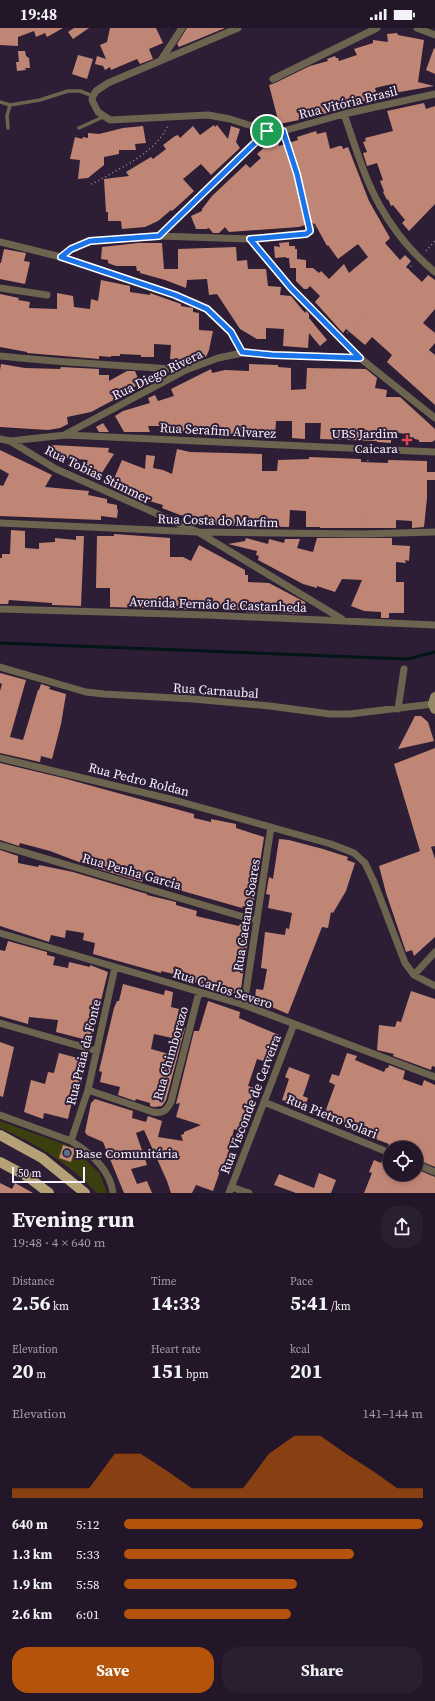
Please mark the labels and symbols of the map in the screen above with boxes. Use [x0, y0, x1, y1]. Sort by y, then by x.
street label: Rua Vitória Brasil [297, 82, 399, 123]
pin [250, 114, 284, 148]
street label: Rua Diego Rivera [109, 345, 206, 404]
street label: Rua Serafim Alvarez [159, 419, 277, 442]
place label: UBS Jardim Caicara [332, 425, 398, 457]
marker: UBS Jardim Caicara [401, 434, 413, 446]
street label: Rua Tobias Stimmer [42, 441, 154, 508]
street label: Rua Costa do Marfim [157, 510, 279, 531]
street label: Avenida Fernão de Castanheda [129, 593, 307, 616]
street label: Rua Carnaubal [173, 679, 260, 702]
street label: Rua Pedro Roldan [87, 759, 191, 800]
street label: Rua Penha Garcia [80, 849, 184, 894]
street label: Rua Caetano Soares [229, 857, 264, 973]
street label: Rua Carlos Severo [171, 964, 275, 1013]
street label: Rua Praia da Fonte [62, 997, 105, 1107]
street label: Rua Chimborazo [149, 1004, 192, 1102]
street label: Rua Visconde de Cerveira [216, 1032, 285, 1176]
street label: Rua Pietro Solari [284, 1090, 380, 1143]
place label: Base Comunitária [75, 1145, 179, 1162]
marker: Base Comunitária [62, 1148, 72, 1158]
scale bar [12, 1165, 85, 1184]

